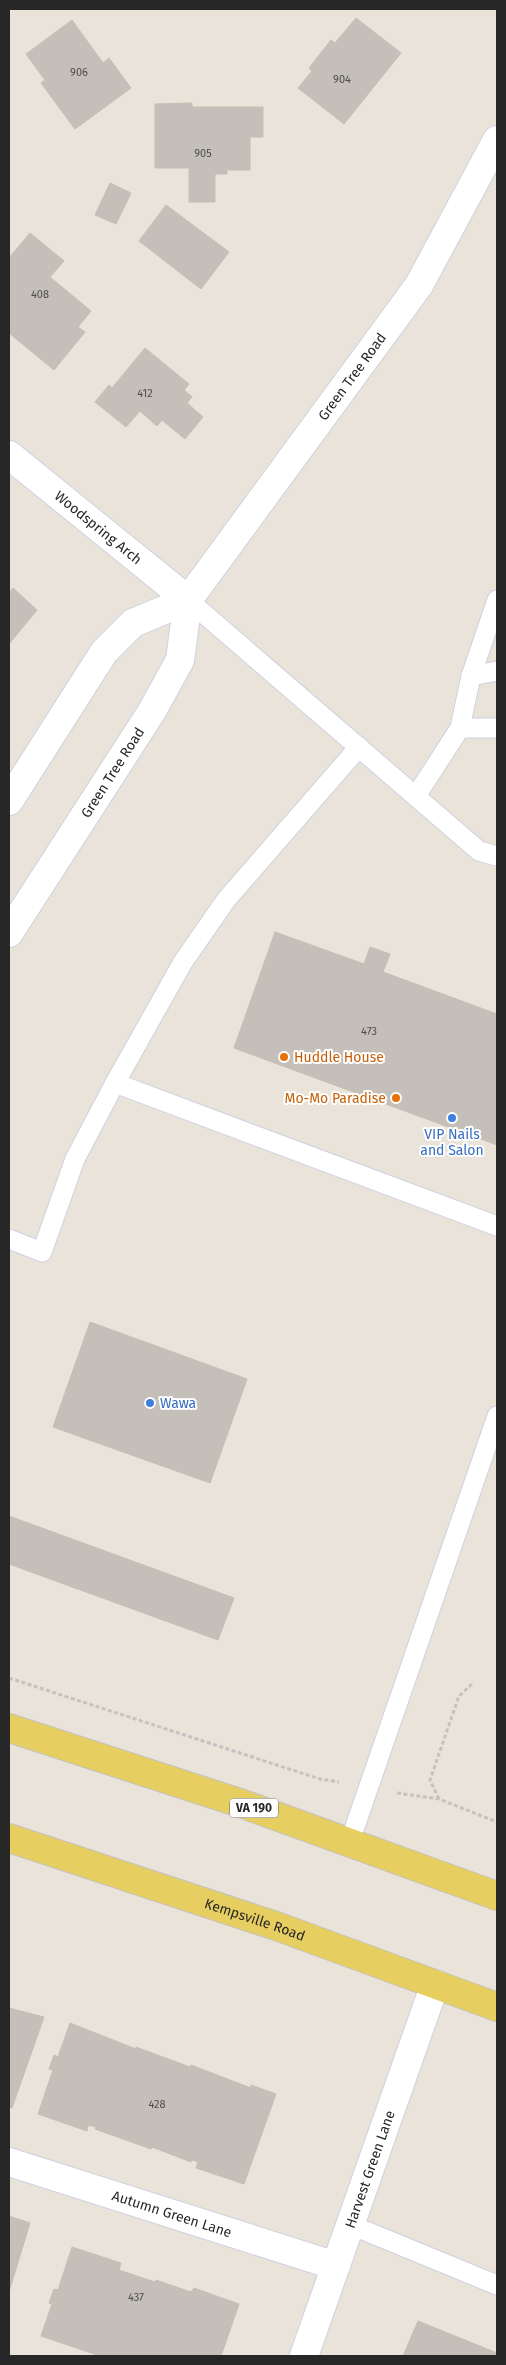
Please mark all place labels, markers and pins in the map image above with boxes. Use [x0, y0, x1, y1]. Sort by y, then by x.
place label: Huddle House [294, 1049, 384, 1066]
marker: Huddle House [278, 1051, 290, 1063]
place label: Mo-Mo Paradise [285, 1090, 386, 1107]
marker: Mo-Mo Paradise [390, 1092, 402, 1104]
marker: VIP Nails and Salon [446, 1112, 458, 1124]
place label: VIP Nails and Salon [420, 1126, 484, 1159]
place label: Wawa [160, 1395, 196, 1412]
marker: Wawa [144, 1397, 156, 1409]

